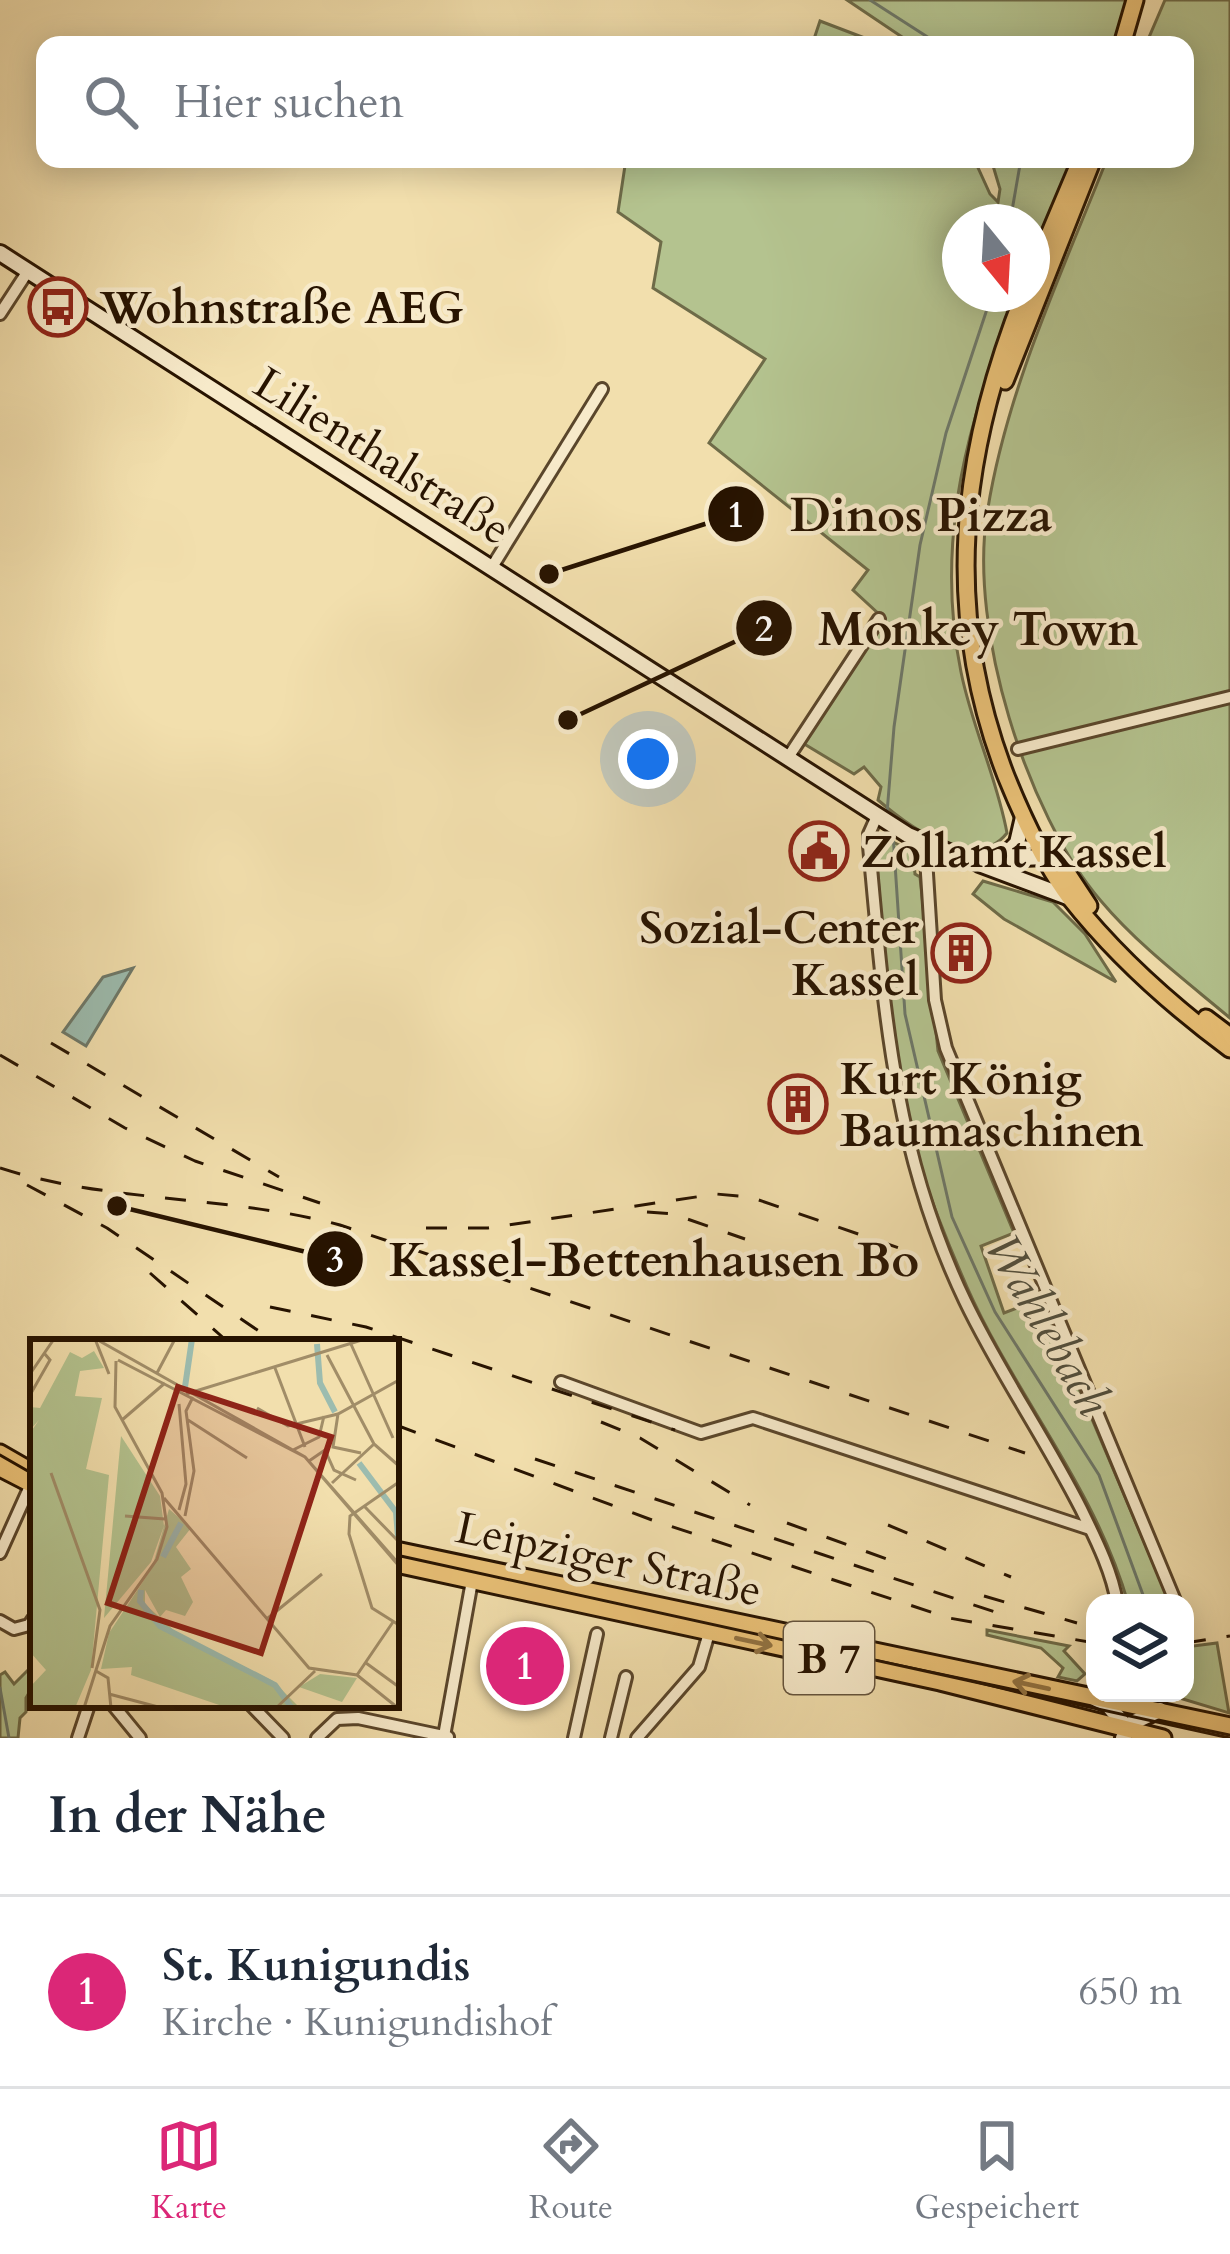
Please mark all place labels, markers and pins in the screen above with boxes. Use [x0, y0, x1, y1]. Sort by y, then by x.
bus stop icon: Wohnstraße AEG [27, 276, 89, 338]
place label: Wohnstraße AEG [99, 278, 464, 339]
callout: Dinos Pizza [706, 472, 1076, 556]
callout: Monkey Town [734, 586, 1162, 670]
public building icon: Zollamt Kassel [788, 820, 850, 882]
place label: Zollamt Kassel [861, 822, 1167, 883]
place label: Sozial-Center Kassel [639, 898, 920, 1011]
building icon: Sozial-Center Kassel [930, 922, 992, 984]
place label: Kurt König Baumaschinen [840, 1049, 1144, 1162]
building icon: Kurt König Baumaschinen [767, 1073, 829, 1135]
callout: Kassel-Bettenhausen Bo [305, 1217, 943, 1301]
pin: 1 [486, 1621, 564, 1711]

